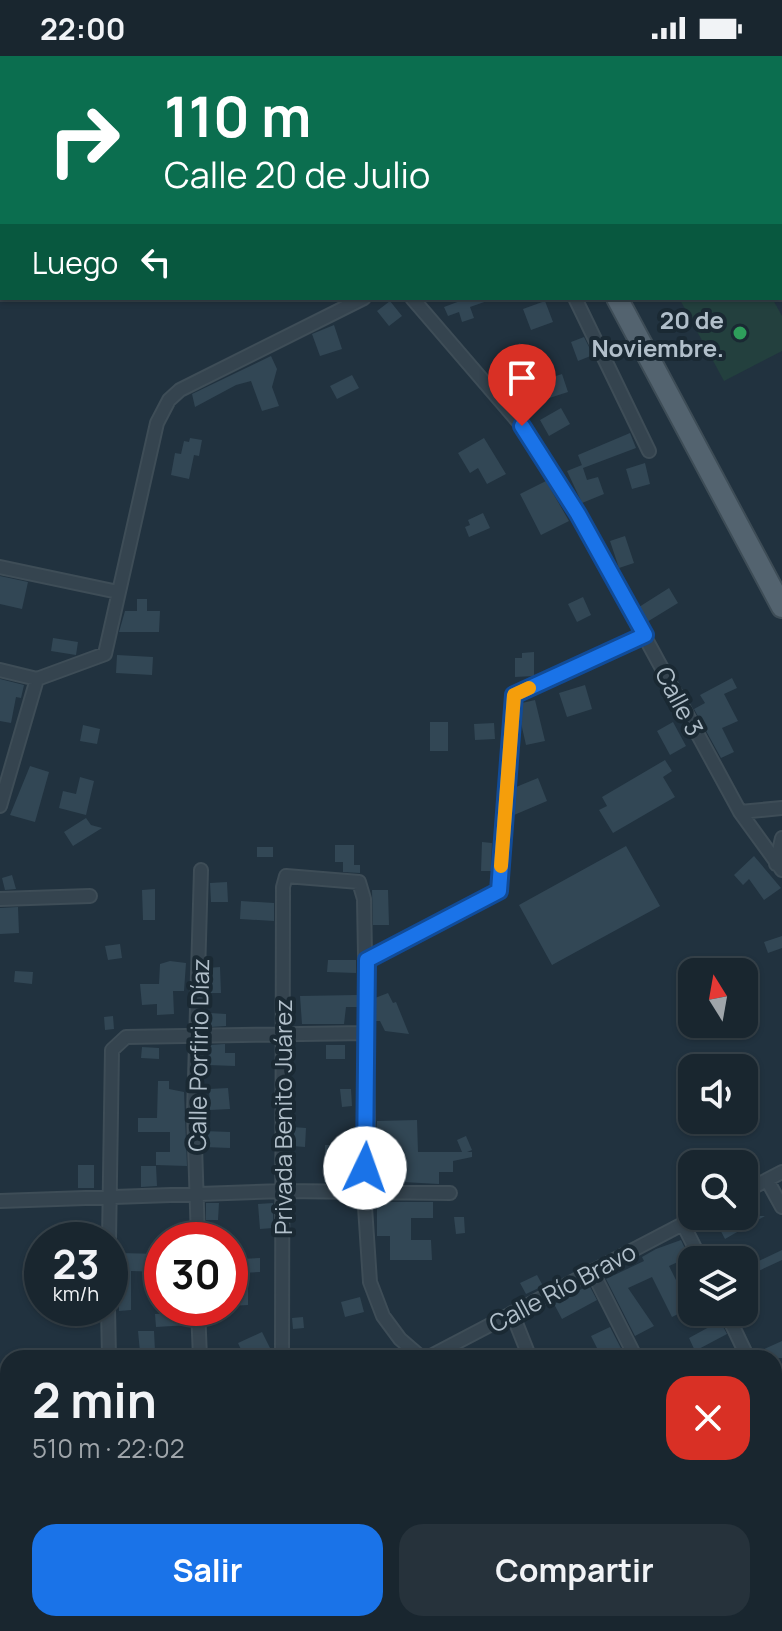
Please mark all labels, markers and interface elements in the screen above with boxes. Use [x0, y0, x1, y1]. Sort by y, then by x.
text: 22:00 [40, 8, 126, 49]
text: 110 m [164, 77, 311, 154]
icon: right [32, 88, 136, 192]
text: Calle 20 de Julio [164, 150, 430, 199]
icon: left [134, 240, 178, 284]
text: Luego [32, 242, 118, 283]
place label: 20 de Noviembre. [591, 303, 724, 364]
marker: 20 de Noviembre. [731, 324, 749, 342]
pin [488, 344, 556, 426]
icon: arrive [500, 356, 544, 400]
street label: Calle 3 [648, 661, 712, 741]
street label: Calle Porfirio Díaz [180, 958, 216, 1152]
north arrow [678, 958, 758, 1038]
map controls [678, 958, 758, 1326]
street label: Privada Benito Juárez [266, 999, 299, 1235]
button: sound [678, 1054, 758, 1134]
position arrow [323, 1126, 407, 1210]
button: search [678, 1150, 758, 1230]
speed limit sign: 30 [144, 1222, 248, 1326]
street label: Calle Río Bravo [483, 1234, 641, 1340]
text: 23 [52, 1236, 100, 1291]
button: layers [678, 1246, 758, 1326]
text: km/h [53, 1280, 99, 1307]
text: 2 min [32, 1367, 157, 1432]
button: close [666, 1376, 750, 1460]
text: 510 m · 22:02 [32, 1430, 185, 1466]
button: Salir [32, 1524, 383, 1616]
button: Compartir [399, 1524, 750, 1616]

